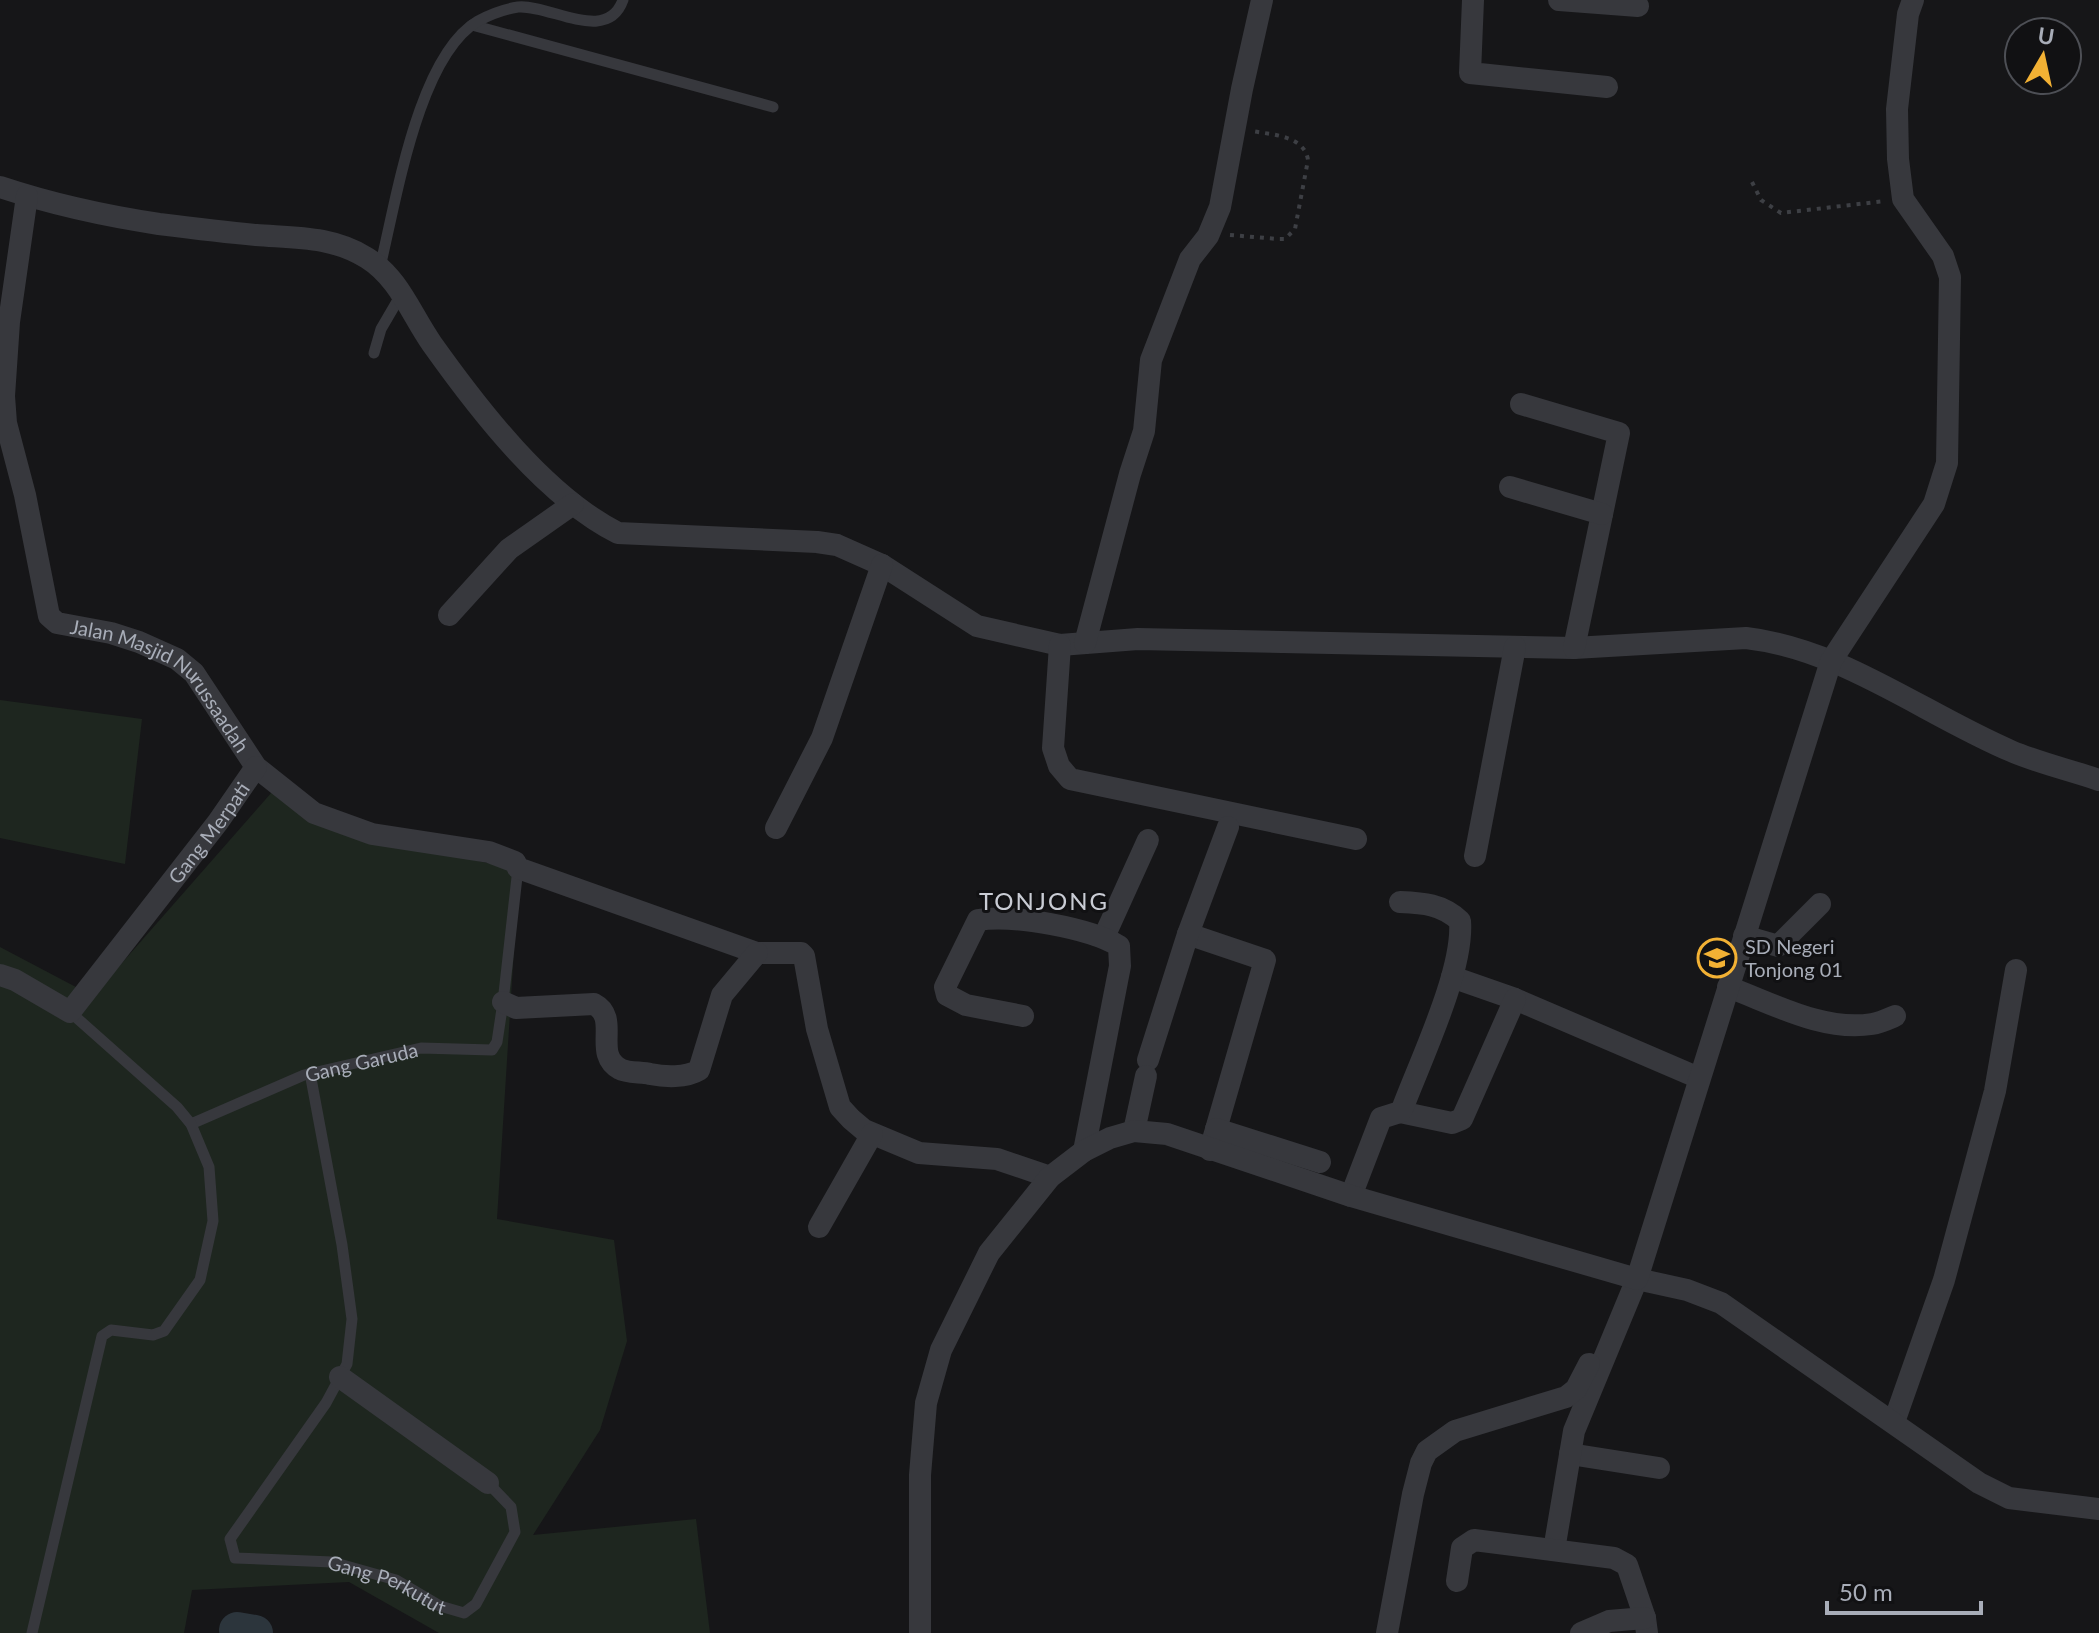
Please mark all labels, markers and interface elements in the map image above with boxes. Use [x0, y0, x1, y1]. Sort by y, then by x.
north arrow [2003, 16, 2083, 96]
text: U [2036, 21, 2056, 50]
street label: Jalan Masjid Nurussaadah [69, 614, 255, 756]
street label: Gang Merpati [163, 777, 254, 888]
district label: TONJONG [979, 886, 1109, 915]
place label: SD Negeri Tonjong 01 [1745, 934, 1843, 981]
school or university icon: SD Negeri Tonjong 01 [1696, 937, 1738, 979]
street label: Gang Garuda [302, 1037, 420, 1086]
street label: Gang Perkutut [325, 1549, 449, 1619]
scale bar [1827, 1565, 1981, 1615]
text: 50 m [1839, 1577, 1893, 1606]

